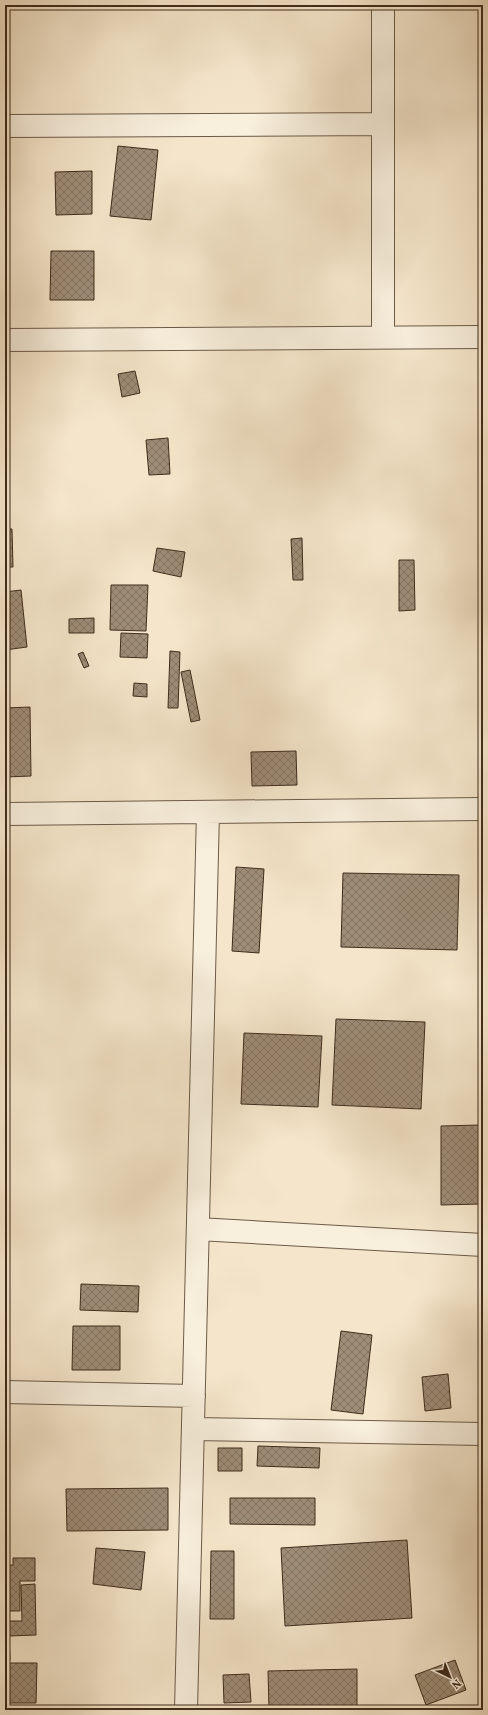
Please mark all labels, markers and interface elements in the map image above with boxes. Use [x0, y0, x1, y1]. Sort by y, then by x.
north arrow [430, 1657, 470, 1697]
text: N [448, 1675, 464, 1691]

